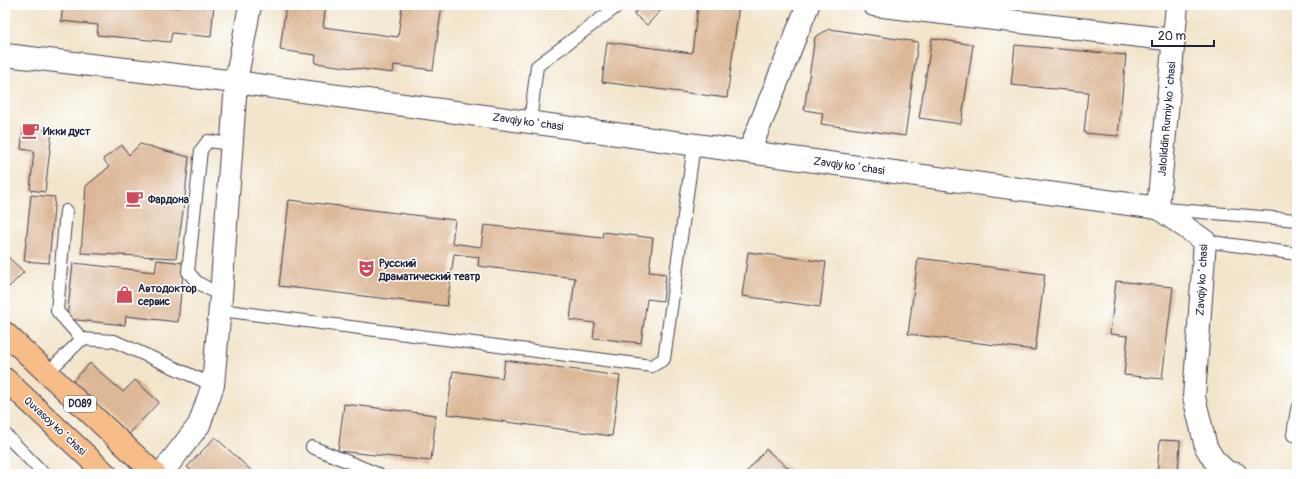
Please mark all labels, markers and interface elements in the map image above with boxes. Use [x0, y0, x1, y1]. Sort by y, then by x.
scale bar [1152, 22, 1214, 48]
text: 20 m [1158, 29, 1187, 44]
street label: Jaloliddin Rumiy koʻchasi [1156, 61, 1178, 177]
street label: Zavqiy koʻchasi [492, 111, 564, 133]
cafe icon: Икки дуст [20, 121, 40, 141]
place label: Икки дуст [43, 125, 91, 138]
street label: Zavqiy koʻchasi [813, 155, 885, 177]
cafe icon: Фардона [125, 189, 145, 209]
place label: Фардона [147, 193, 189, 206]
street label: Zavqiy koʻchasi [1194, 244, 1210, 316]
place label: Русский Драматический театр [378, 257, 480, 283]
theatre icon: Русский Драматический театр [356, 259, 376, 279]
place label: Автодоктор сервис [137, 282, 197, 308]
shop icon: Автодоктор сервис [115, 284, 135, 304]
street label: Quvasoy koʻchasi [21, 394, 89, 458]
road number: D089 [64, 396, 96, 412]

